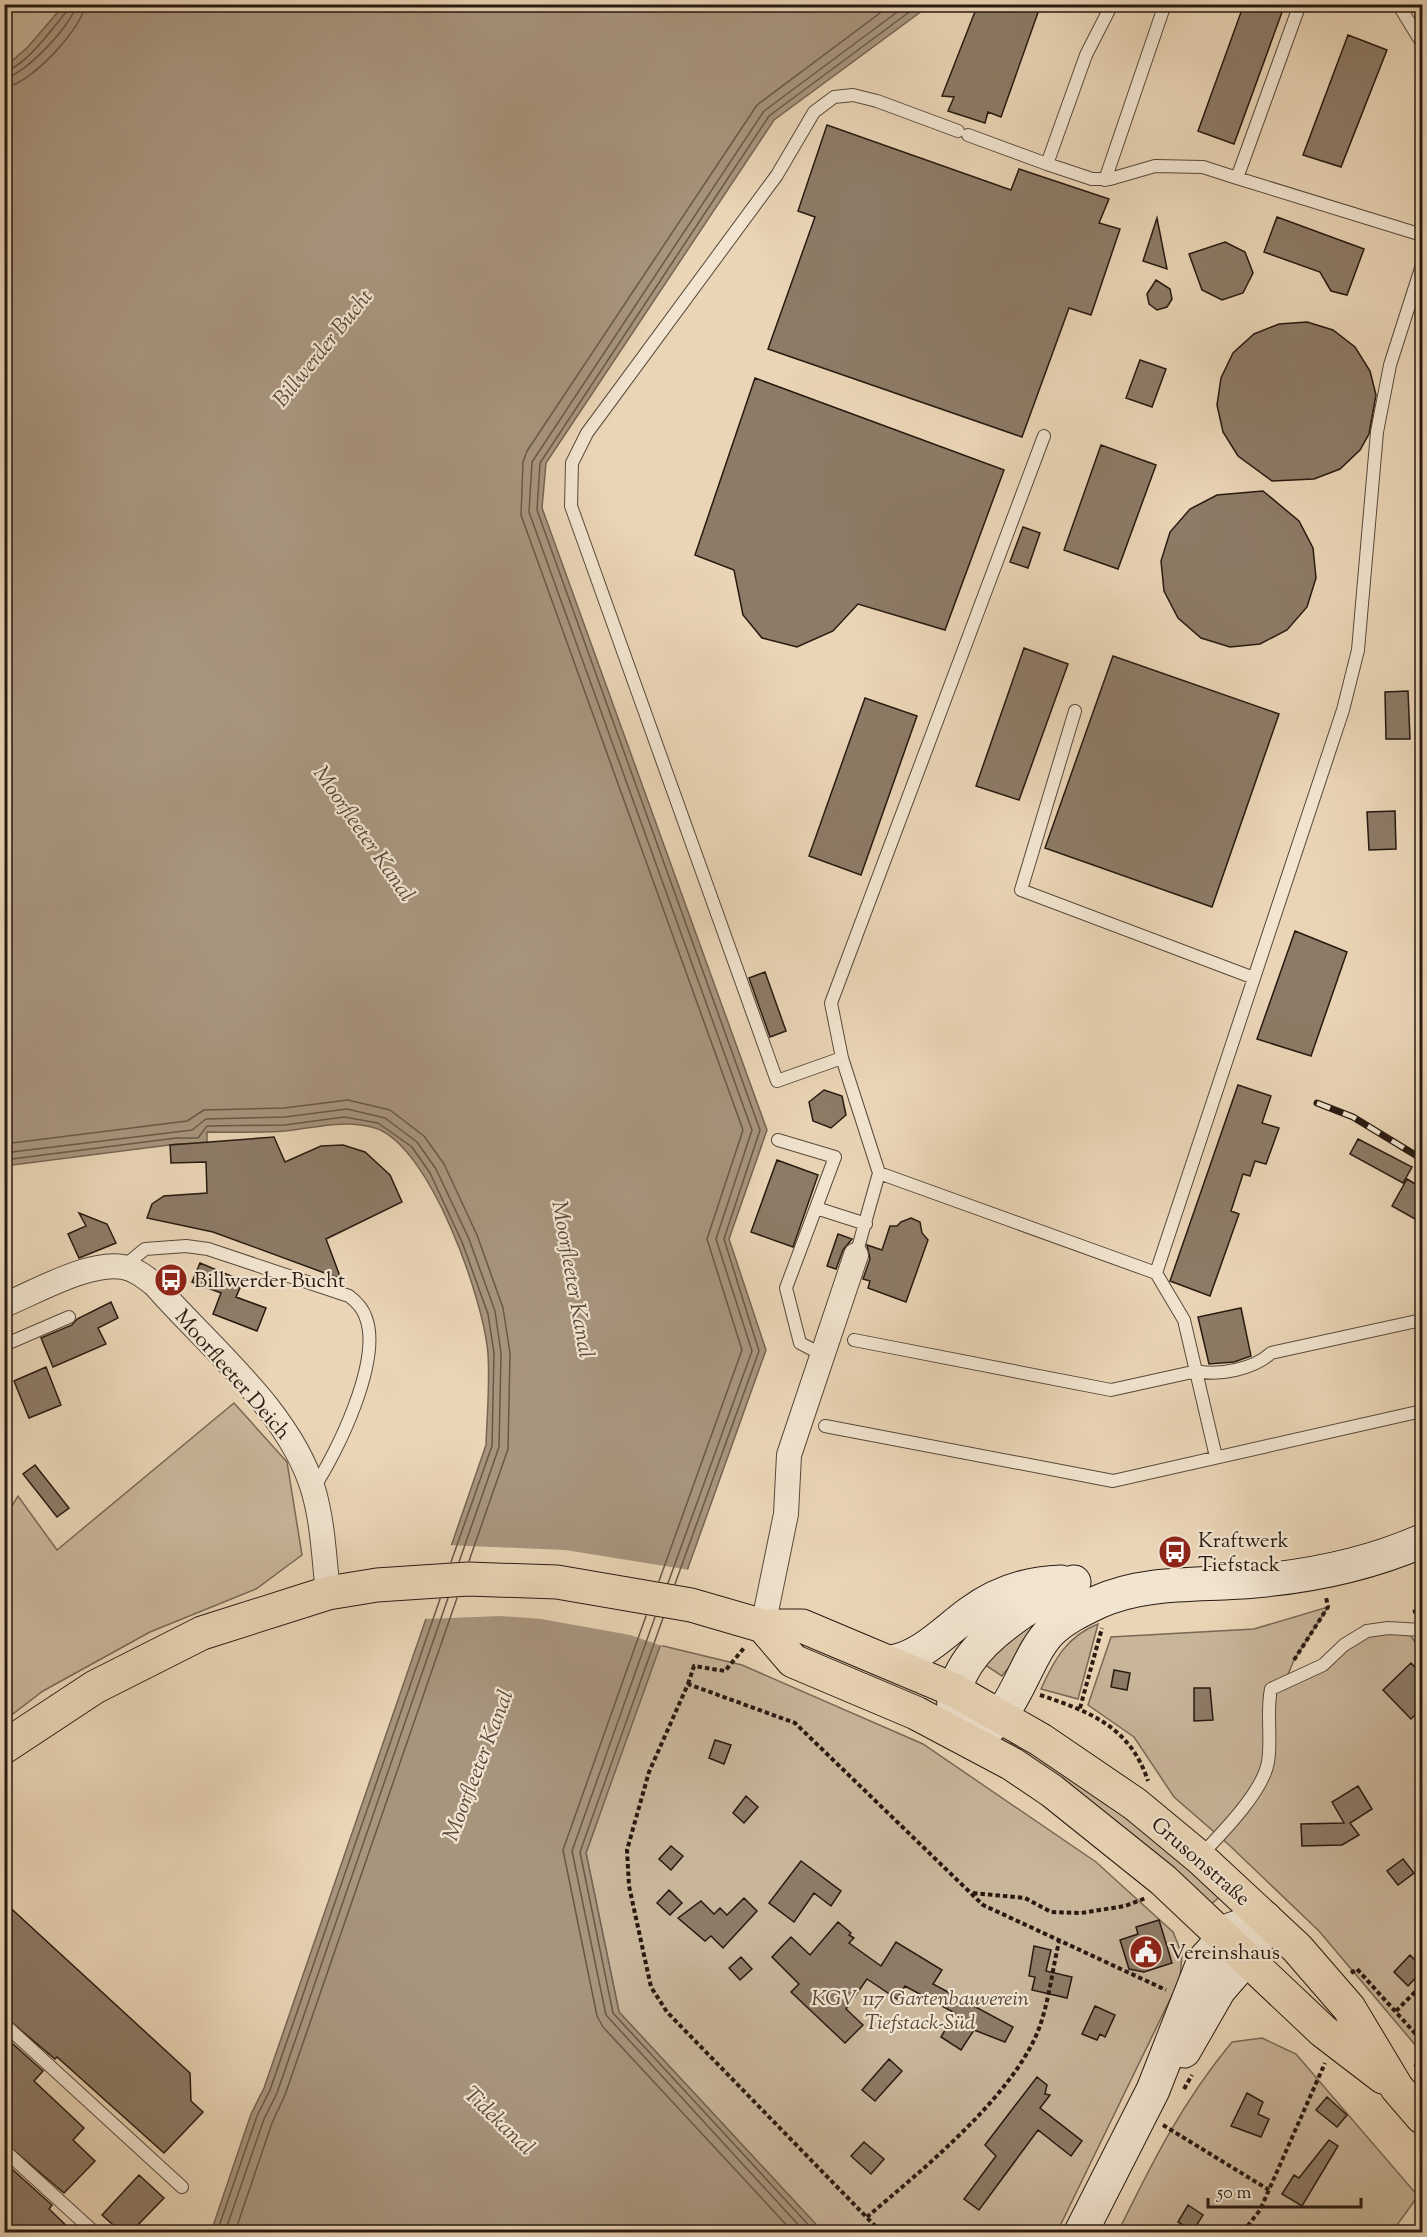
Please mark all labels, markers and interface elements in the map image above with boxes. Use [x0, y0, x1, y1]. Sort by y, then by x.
water label: Billwerder Bucht [267, 283, 382, 415]
water label: Moorfleeter Kanal [304, 760, 421, 909]
water label: Moorfleeter Kanal [541, 1198, 601, 1361]
bus stop icon: Billwerder Bucht [153, 1262, 189, 1298]
place label: Billwerder Bucht [194, 1267, 345, 1297]
street label: Moorfleeter Deich [166, 1304, 297, 1447]
place label: Kraftwerk Tiefstack [1198, 1527, 1289, 1581]
bus stop icon: Kraftwerk Tiefstack [1157, 1534, 1193, 1570]
water label: Moorfleeter Kanal [436, 1686, 523, 1846]
street label: Grusonstraße [1143, 1811, 1256, 1914]
public building icon: Vereinshaus [1128, 1934, 1164, 1970]
place label: Vereinshaus [1169, 1939, 1280, 1969]
park label: KGV 117 Gartenbauverein Tiefstack-Süd [811, 1985, 1029, 2039]
water label: Tidekanal [455, 2080, 541, 2164]
scale bar [1208, 2171, 1361, 2209]
text: 50 m [1216, 2181, 1252, 2207]

